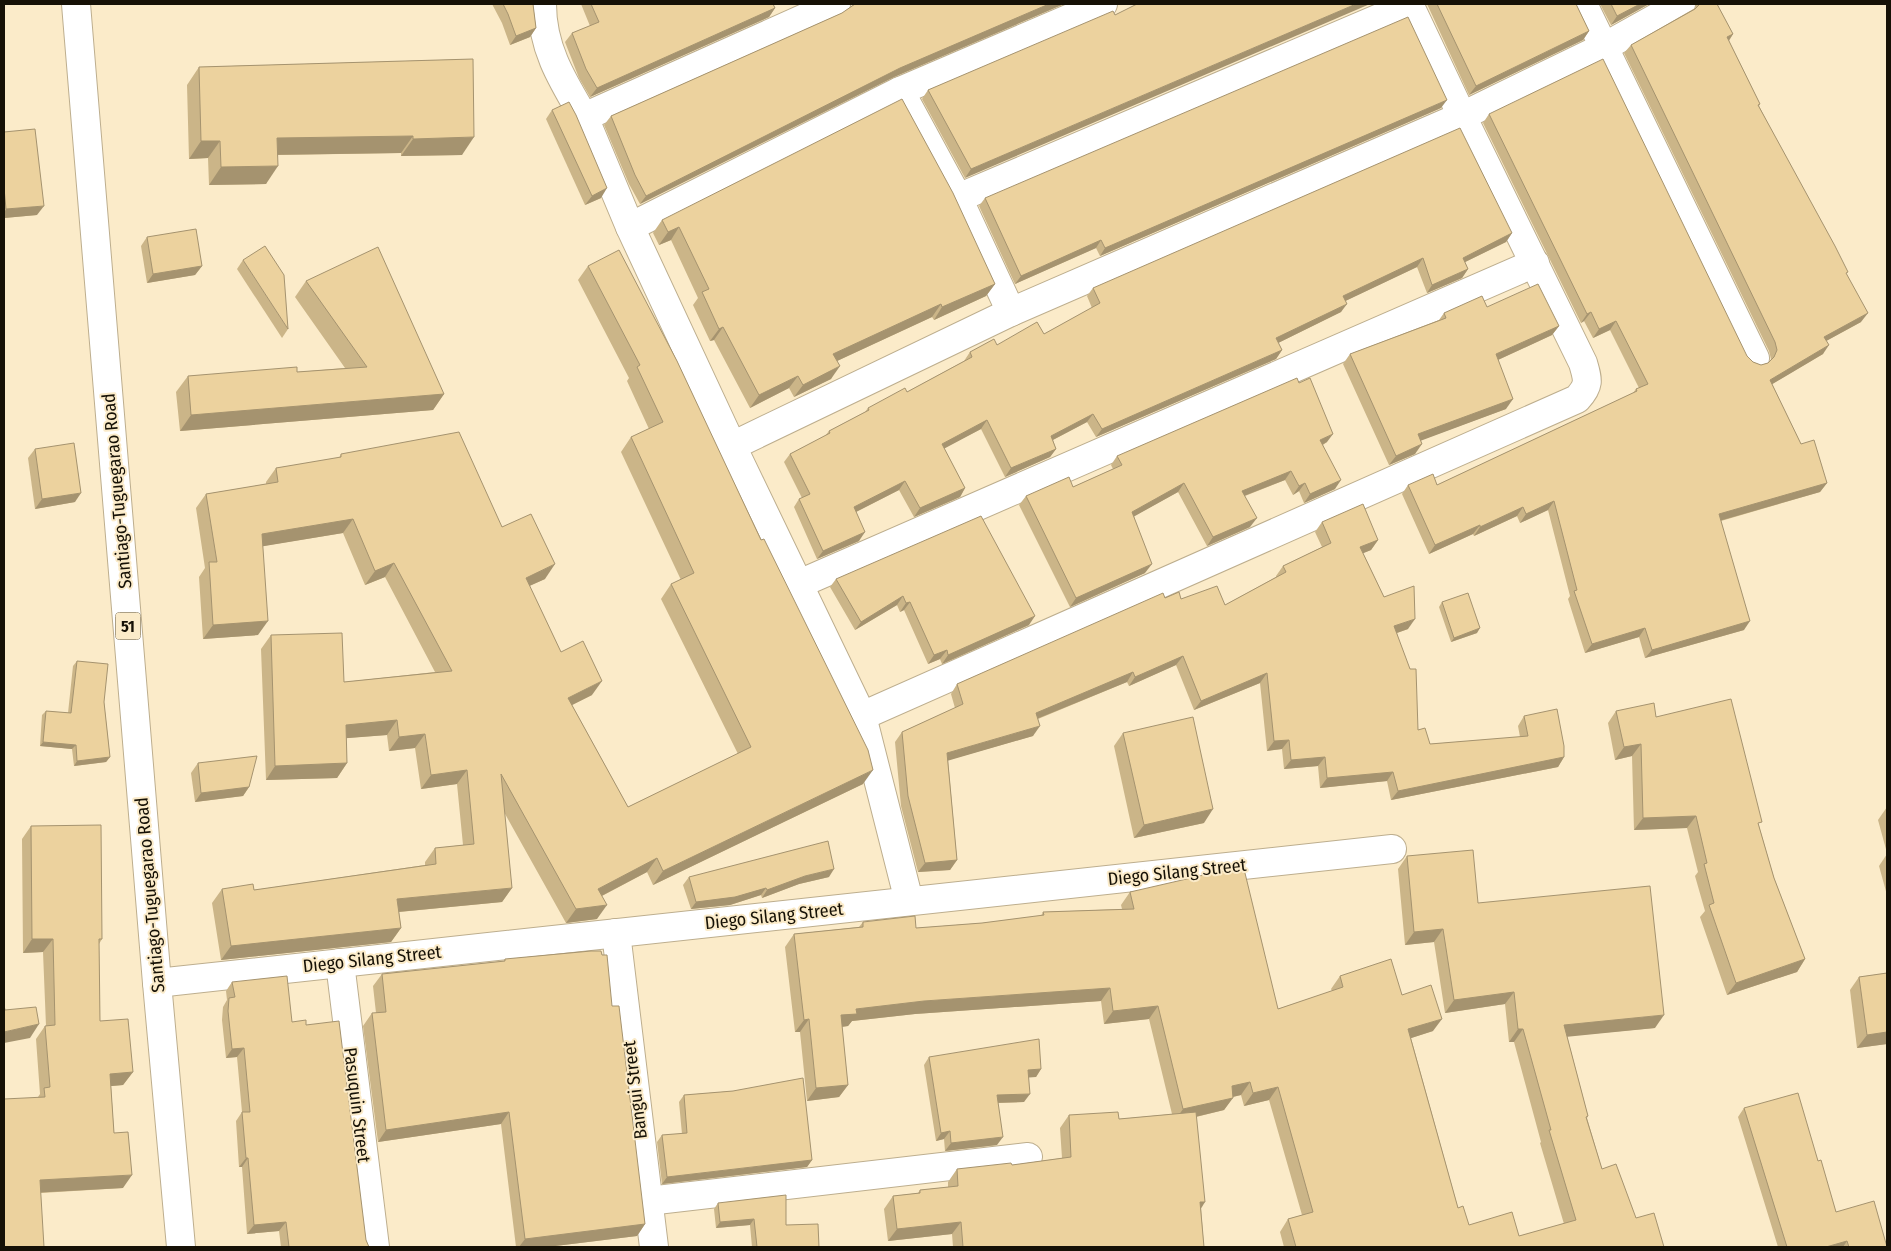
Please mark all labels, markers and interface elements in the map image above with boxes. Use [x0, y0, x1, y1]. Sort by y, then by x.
street label: Santiago-Tuguegarao Road [98, 393, 136, 589]
road number: 51 [116, 612, 140, 640]
street label: Santiago-Tuguegarao Road [131, 797, 169, 993]
street label: Diego Silang Street [1107, 854, 1247, 890]
street label: Diego Silang Street [704, 898, 844, 934]
street label: Diego Silang Street [302, 941, 442, 977]
street label: Bangui Street [618, 1039, 652, 1140]
street label: Pasuquin Street [339, 1046, 375, 1164]

